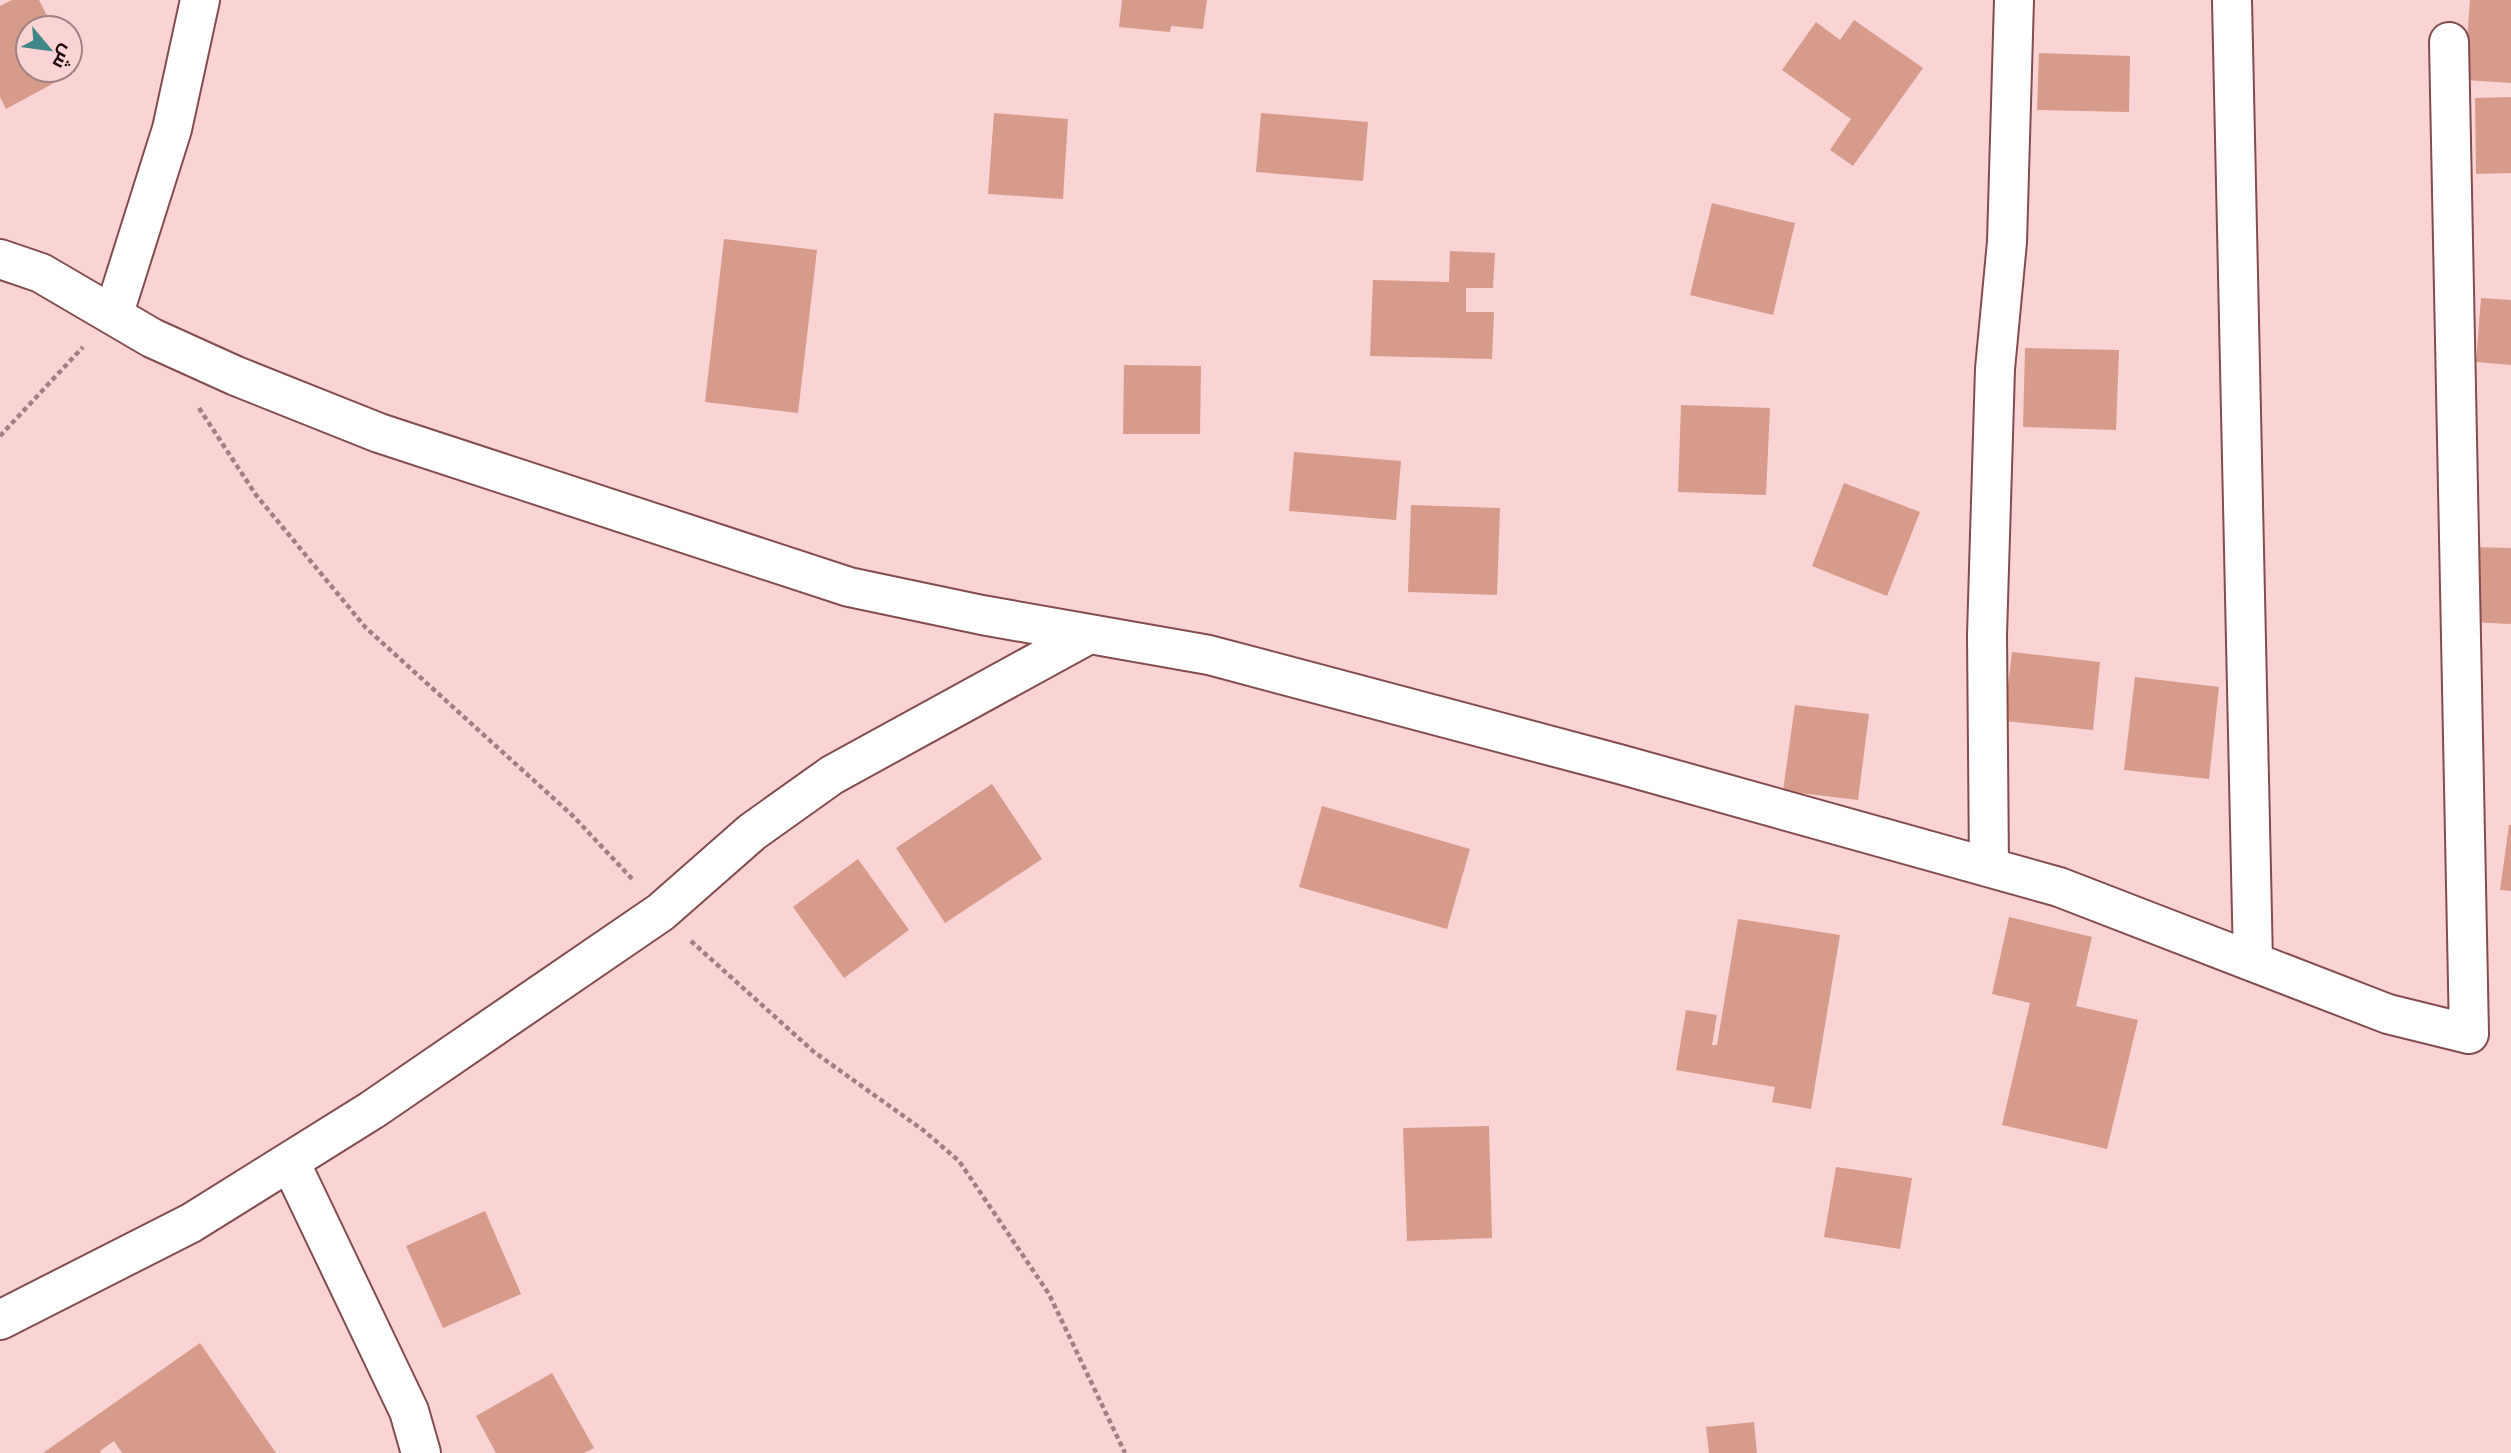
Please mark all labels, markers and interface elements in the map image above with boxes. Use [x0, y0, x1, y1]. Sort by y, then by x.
north arrow [14, 14, 84, 84]
text: ش [47, 41, 79, 73]

